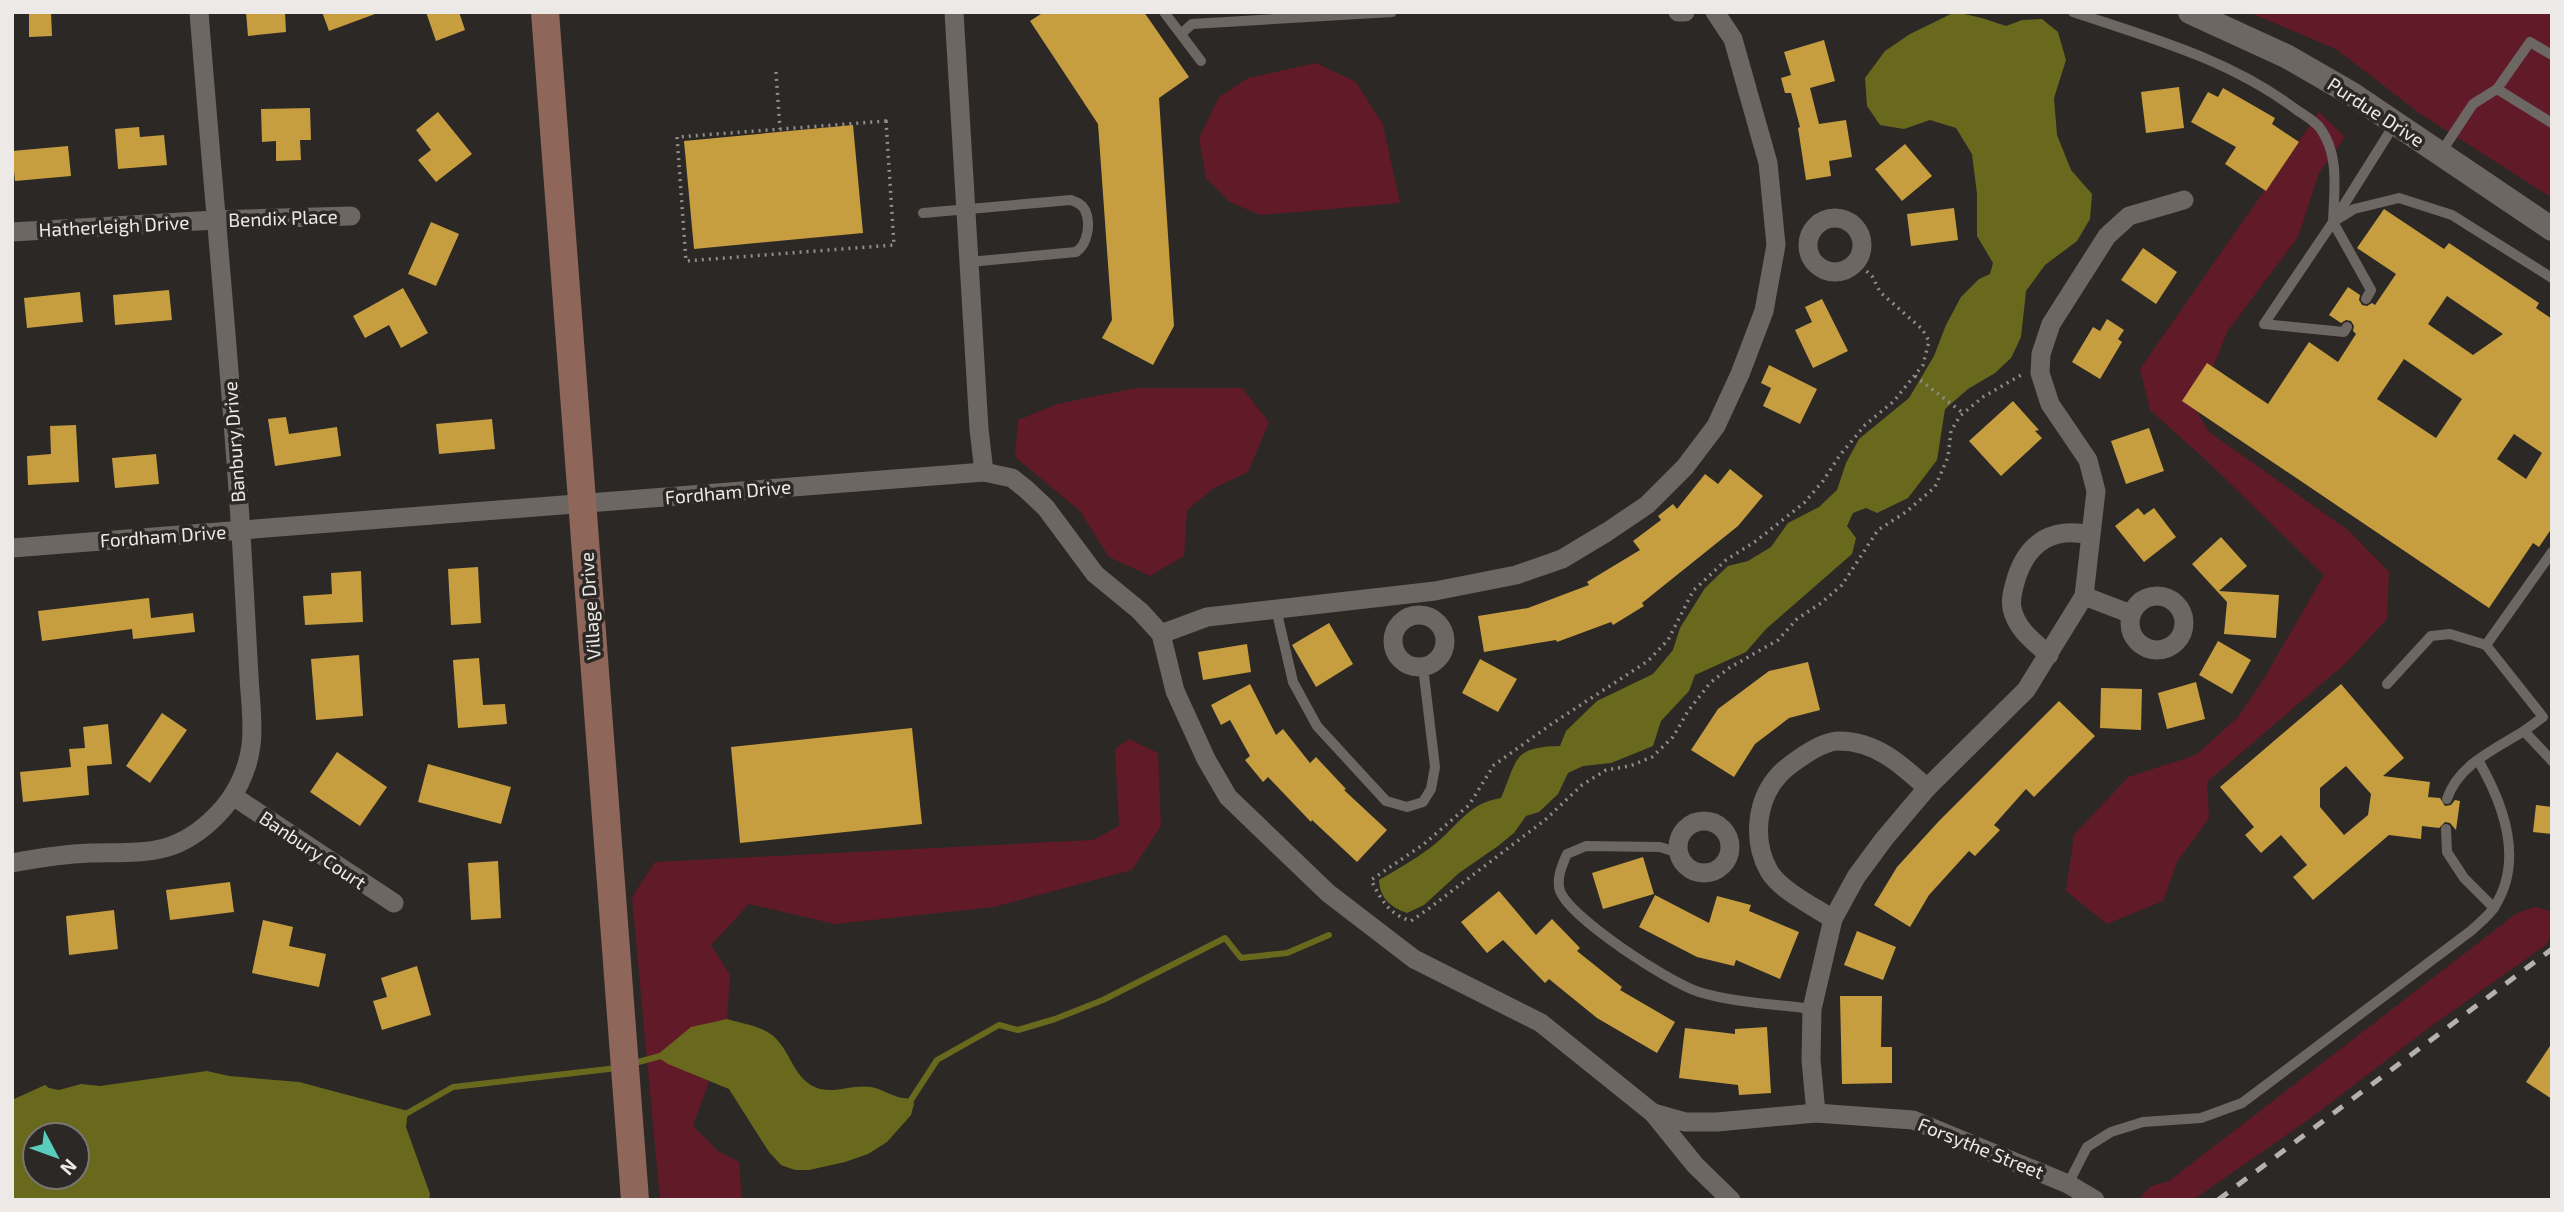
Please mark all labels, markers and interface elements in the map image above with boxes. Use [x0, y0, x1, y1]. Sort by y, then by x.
street label: Purdue Drive [2324, 72, 2429, 151]
street label: Bendix Place [228, 204, 338, 231]
street label: Hatherleigh Drive [38, 210, 190, 241]
street label: Banbury Drive [218, 381, 249, 503]
street label: Fordham Drive [664, 475, 792, 508]
street label: Fordham Drive [99, 520, 227, 551]
street label: Village Drive [574, 551, 605, 661]
street label: Banbury Court [256, 805, 371, 894]
street label: Forsythe Street [1915, 1112, 2047, 1183]
north arrow [21, 1121, 91, 1191]
text: N [56, 1155, 82, 1180]

